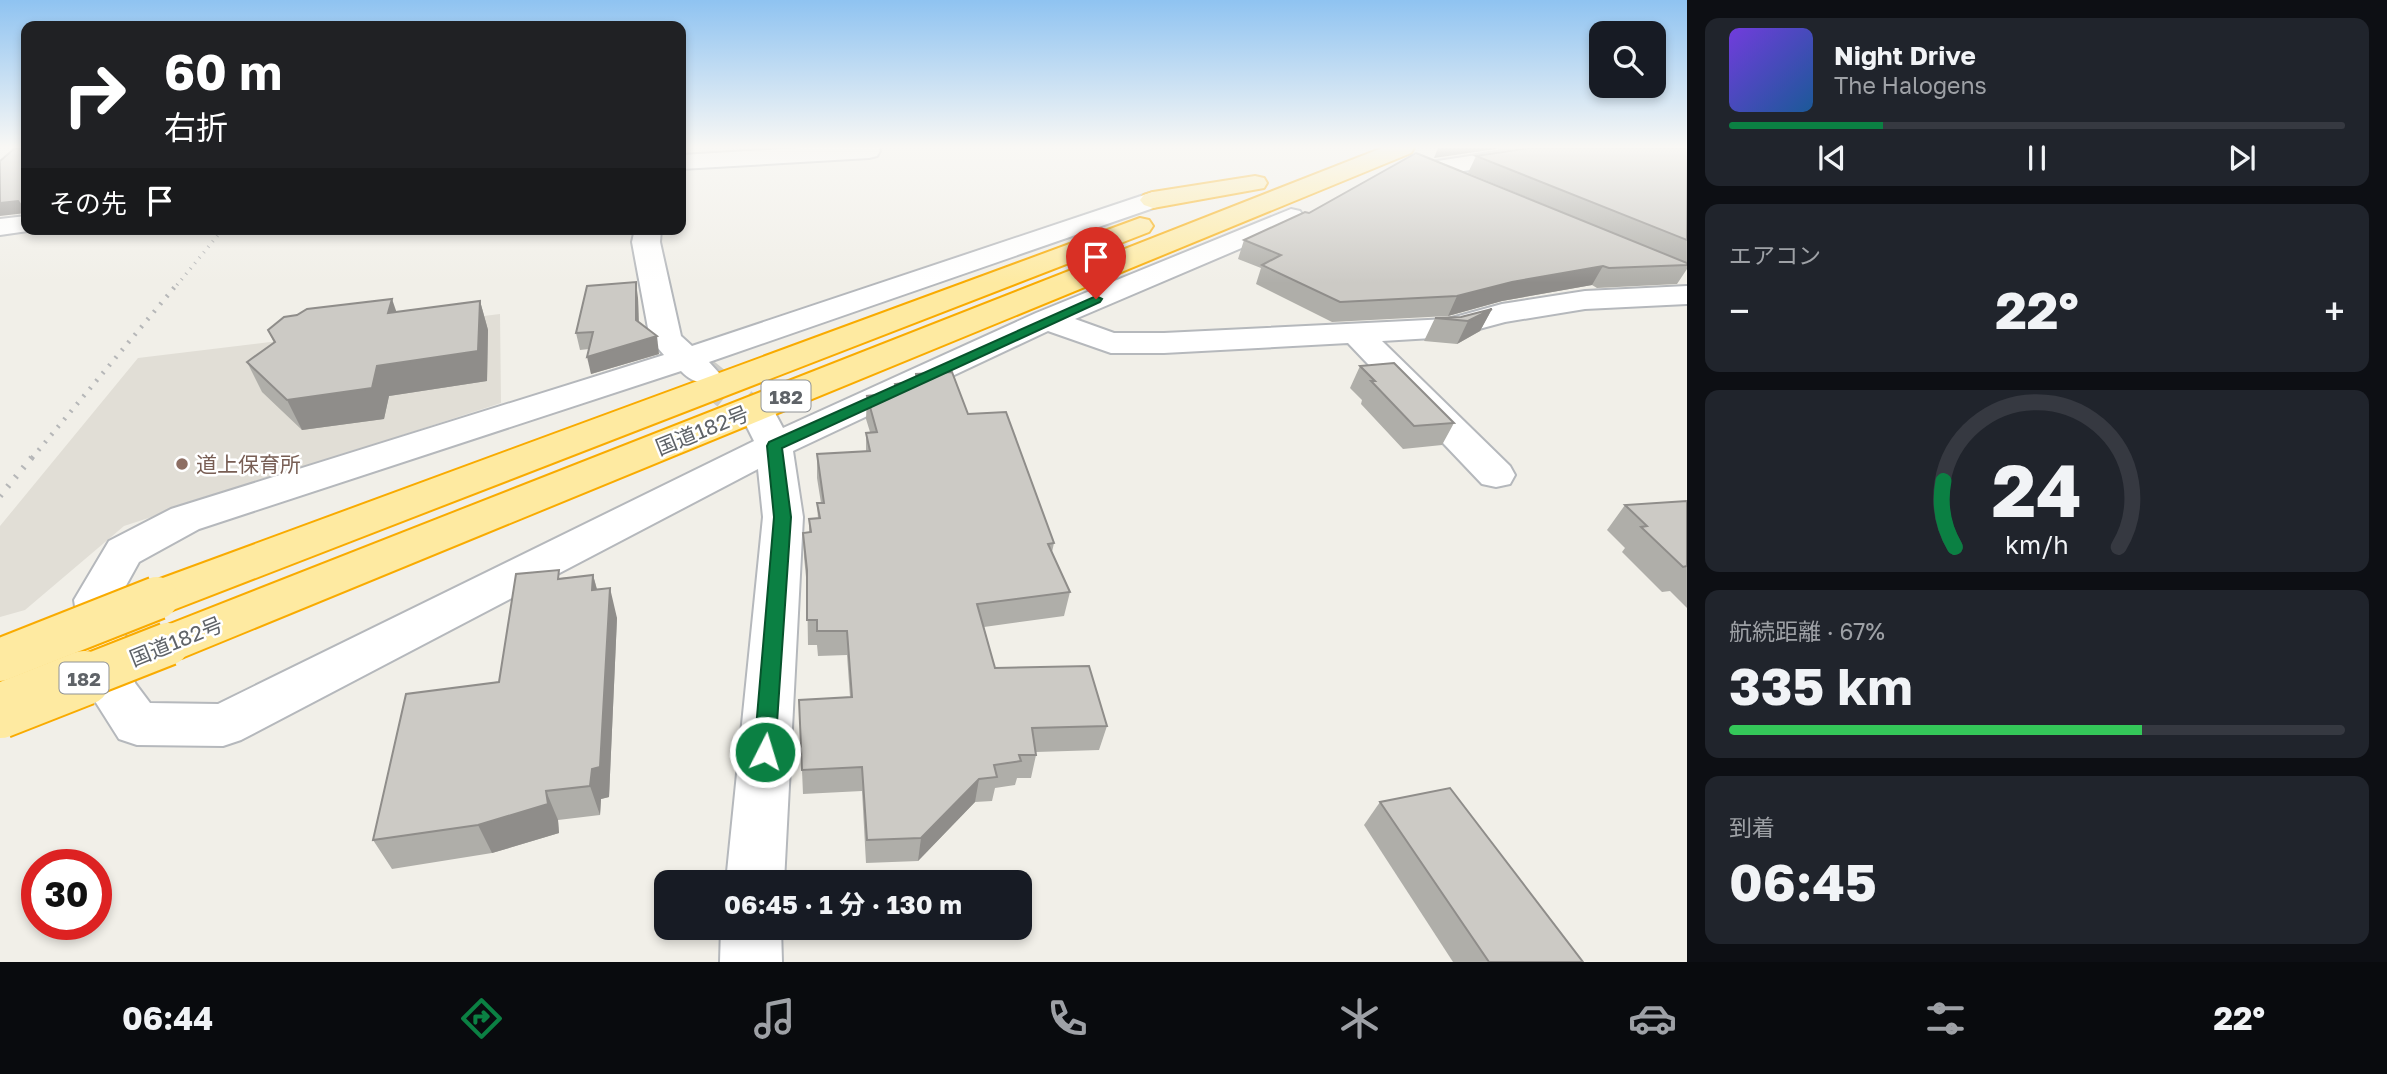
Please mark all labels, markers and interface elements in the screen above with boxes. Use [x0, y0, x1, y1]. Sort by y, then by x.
map controls [1589, 21, 1666, 98]
button: search [1589, 21, 1666, 98]
text: Night Drive [1834, 40, 1976, 71]
text: 60 m [164, 42, 282, 101]
icon: right [49, 49, 140, 140]
text: The Halogens [1834, 71, 1987, 99]
text: 右折 [164, 108, 228, 146]
icon: previous [1813, 139, 1851, 177]
icon: pause [2018, 139, 2056, 177]
icon: next [2223, 139, 2261, 177]
icon: arrive [141, 182, 179, 220]
text: その先 [49, 188, 127, 219]
pin [1066, 227, 1126, 299]
icon: arrive [1077, 238, 1115, 276]
text: エアコン [1729, 241, 1821, 269]
text: 22° [1995, 278, 2079, 340]
text: − [1729, 288, 1750, 333]
text: + [2324, 288, 2345, 333]
road number: 182 [762, 380, 810, 412]
street label: 国道182号 [652, 400, 752, 460]
text: 24 [1992, 446, 2082, 533]
place label: 道上保育所 [196, 451, 301, 477]
marker: 道上保育所 [174, 456, 190, 472]
text: km/h [2005, 529, 2069, 560]
street label: 国道182号 [126, 611, 226, 671]
text: 航続距離 · 67% [1729, 617, 1885, 645]
text: 335 km [1729, 654, 1913, 716]
road number: 182 [60, 663, 108, 694]
position arrow [728, 715, 802, 789]
text: 到着 [1729, 813, 1775, 841]
speed limit sign: 30 [21, 849, 112, 940]
text: 06:45 [1729, 850, 1877, 912]
text: 06:45 · 1 分 · 130 m [724, 889, 962, 920]
icon: directions [457, 994, 506, 1043]
icon: music [750, 994, 799, 1043]
icon: phone [1043, 994, 1092, 1043]
icon: climate [1335, 994, 1384, 1043]
icon: car [1628, 994, 1677, 1043]
icon: filters [1921, 994, 1970, 1043]
text: 06:44 [122, 999, 213, 1037]
text: 22° [2214, 999, 2265, 1037]

